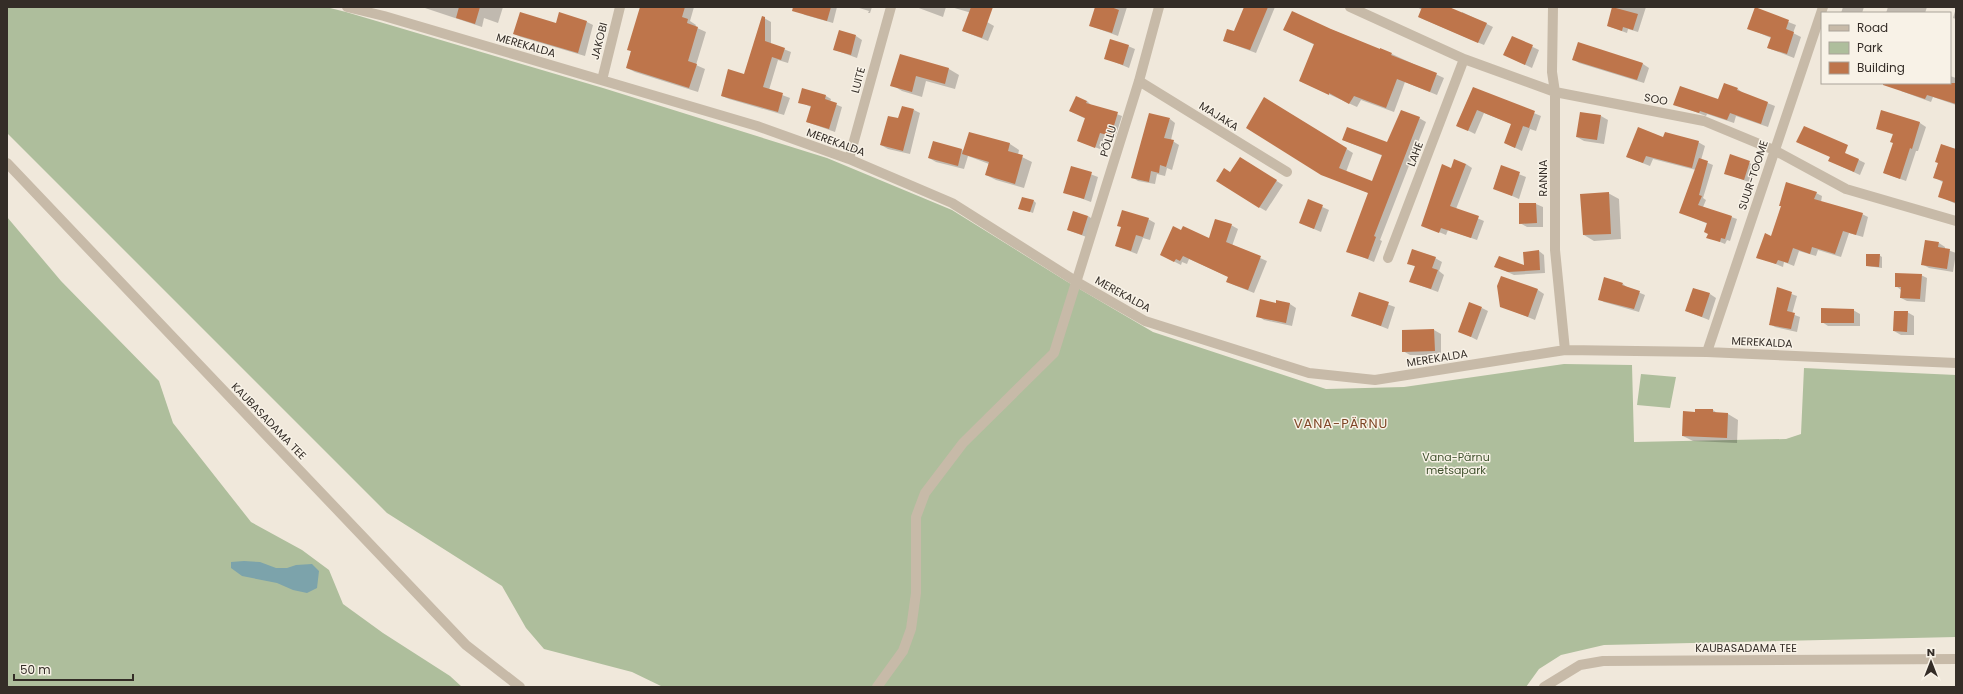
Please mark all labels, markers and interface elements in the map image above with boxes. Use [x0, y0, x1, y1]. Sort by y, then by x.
legend [1821, 12, 1951, 84]
text: Road [1857, 19, 1888, 36]
street label: JAKOBI [587, 21, 611, 61]
street label: MEREKALDA [494, 29, 558, 61]
text: Park [1857, 39, 1884, 56]
text: Building [1857, 59, 1905, 76]
street label: LUITE [847, 65, 869, 95]
street label: SOO [1643, 89, 1670, 109]
street label: MAJAKA [1196, 98, 1242, 135]
street label: PÕLLU [1096, 123, 1120, 159]
street label: MEREKALDA [804, 124, 868, 160]
street label: SUUR-TOOME [1734, 138, 1772, 212]
street label: LAHE [1403, 139, 1427, 169]
street label: RANNA [1535, 159, 1551, 196]
street label: MEREKALDA [1092, 272, 1154, 316]
street label: MEREKALDA [1731, 332, 1794, 352]
street label: MEREKALDA [1405, 345, 1469, 371]
street label: KAUBASADAMA TEE [228, 379, 310, 463]
district label: VANA-PÄRNU [1294, 414, 1388, 433]
park label: Vana-Pärnu metsapark [1422, 449, 1490, 478]
street label: KAUBASADAMA TEE [1695, 640, 1797, 656]
north arrow [1911, 642, 1951, 682]
text: N [1927, 644, 1935, 660]
scale bar [14, 656, 133, 682]
text: 50 m [20, 661, 51, 678]

